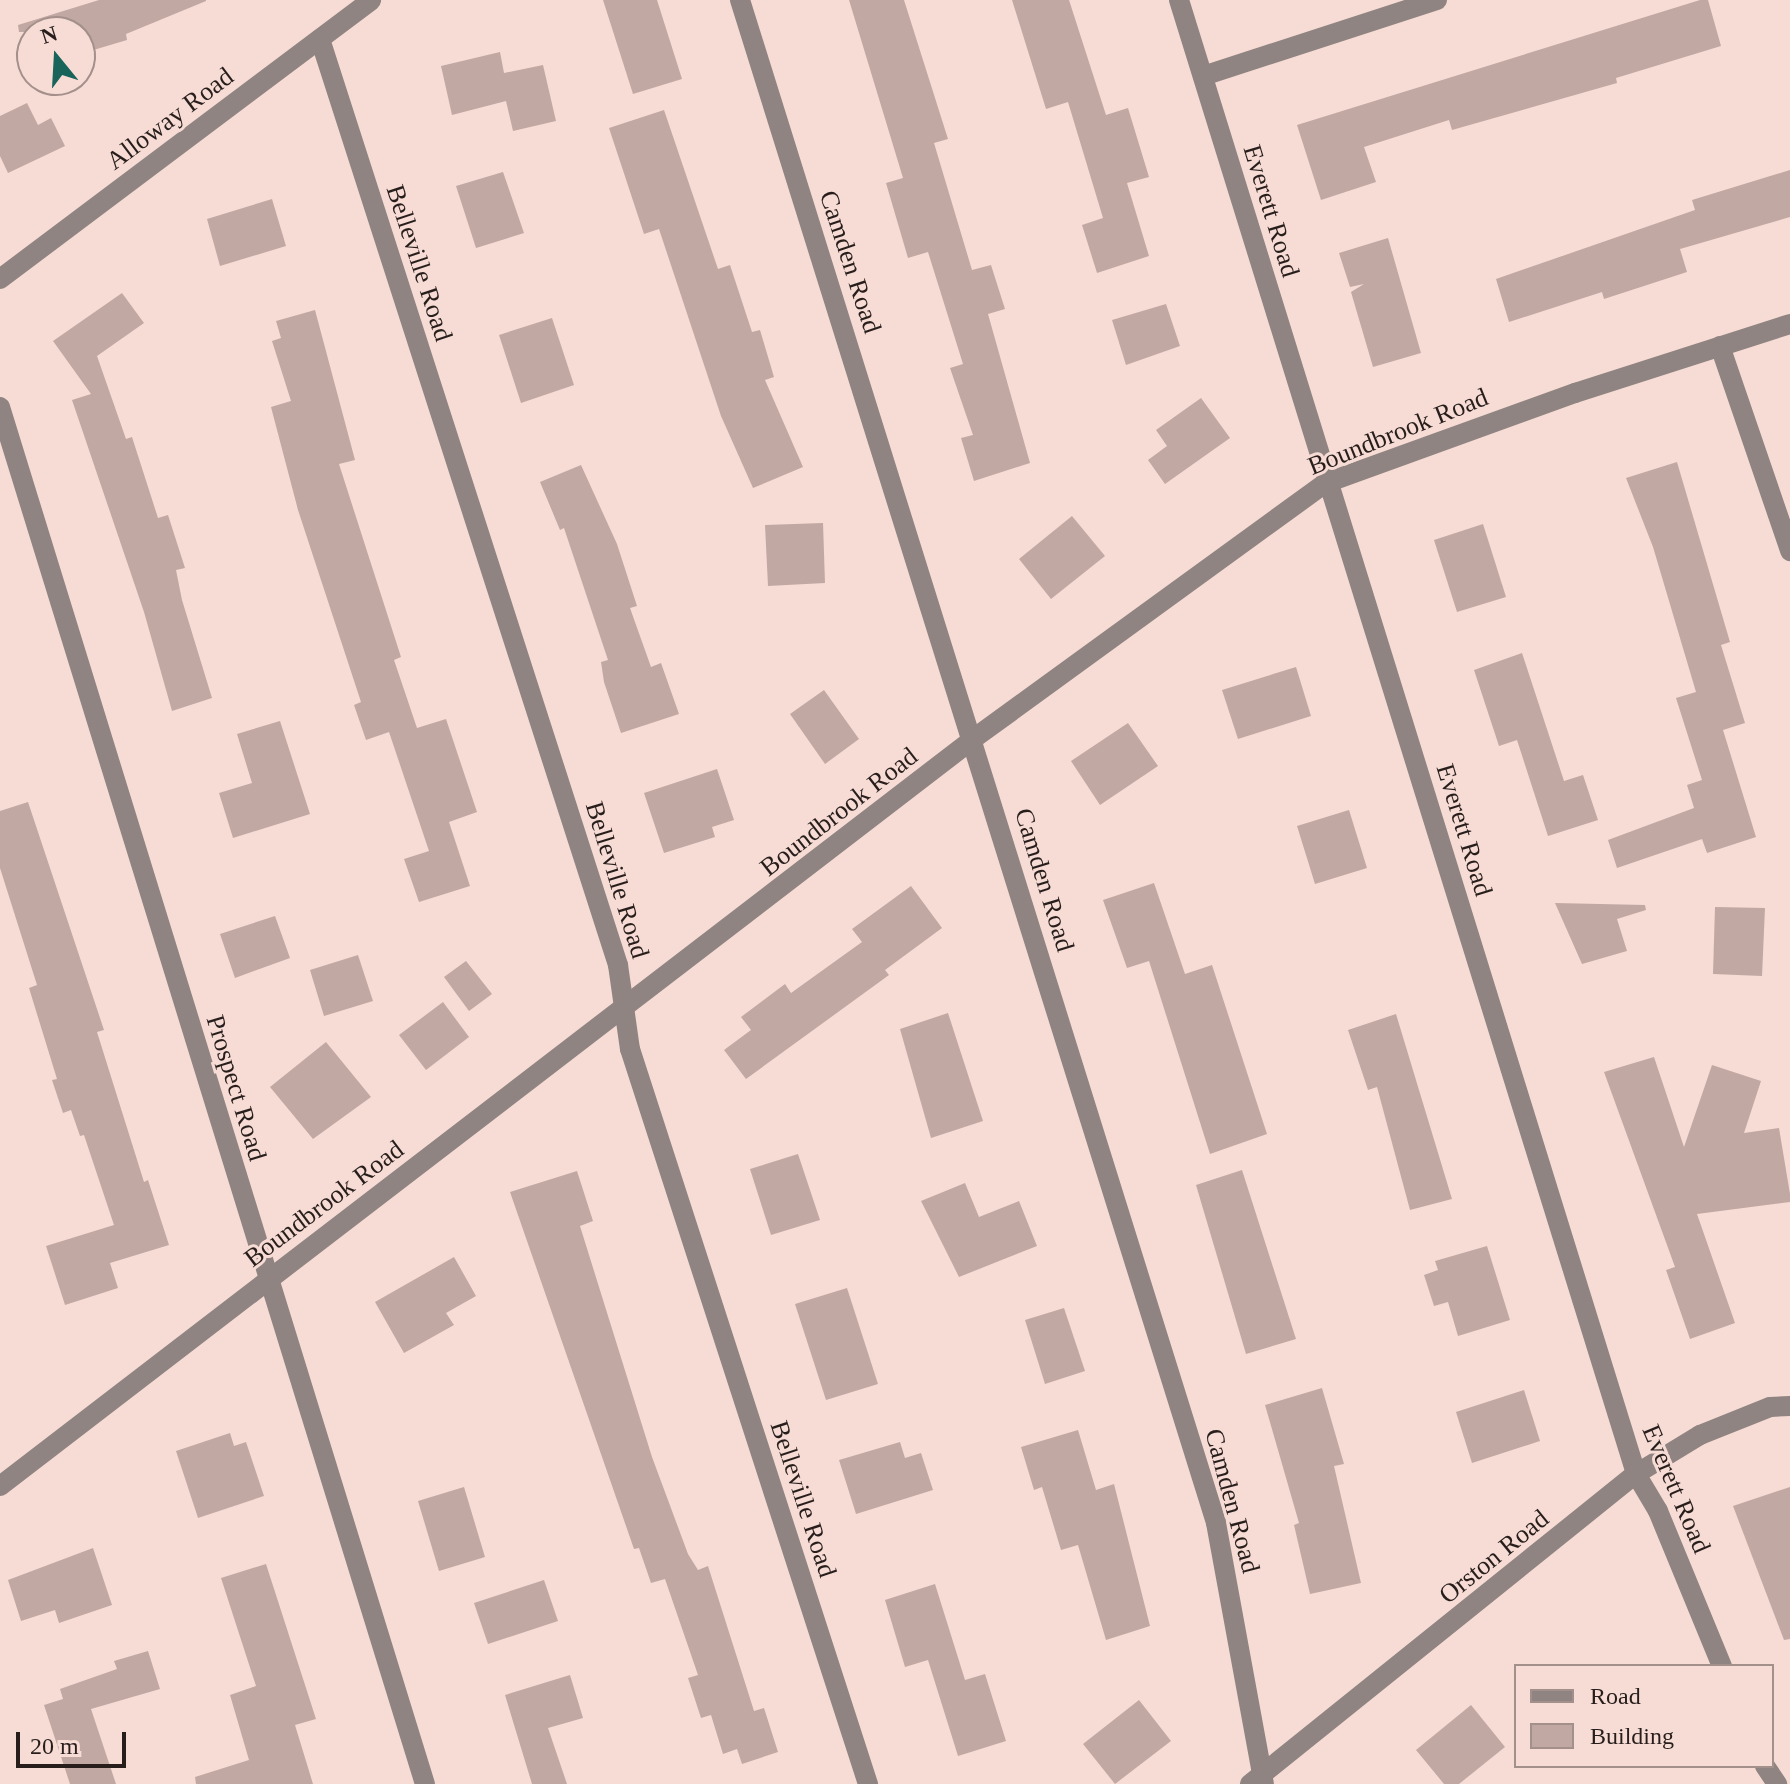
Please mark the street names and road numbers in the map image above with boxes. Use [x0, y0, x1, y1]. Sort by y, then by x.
street label: Alloway Road [100, 61, 240, 177]
street label: Everett Road [1236, 141, 1306, 281]
street label: Belleville Road [379, 181, 459, 345]
street label: Camden Road [812, 187, 888, 337]
street label: Boundbrook Road [1303, 382, 1493, 482]
street label: Boundbrook Road [754, 741, 924, 883]
street label: Everett Road [1429, 760, 1499, 900]
street label: Belleville Road [578, 798, 656, 962]
street label: Camden Road [1007, 805, 1081, 955]
street label: Prospect Road [199, 1011, 273, 1165]
street label: Boundbrook Road [238, 1134, 410, 1274]
street label: Belleville Road [763, 1417, 843, 1581]
street label: Everett Road [1635, 1420, 1717, 1558]
street label: Camden Road [1198, 1425, 1266, 1577]
street label: Orston Road [1433, 1503, 1555, 1611]

